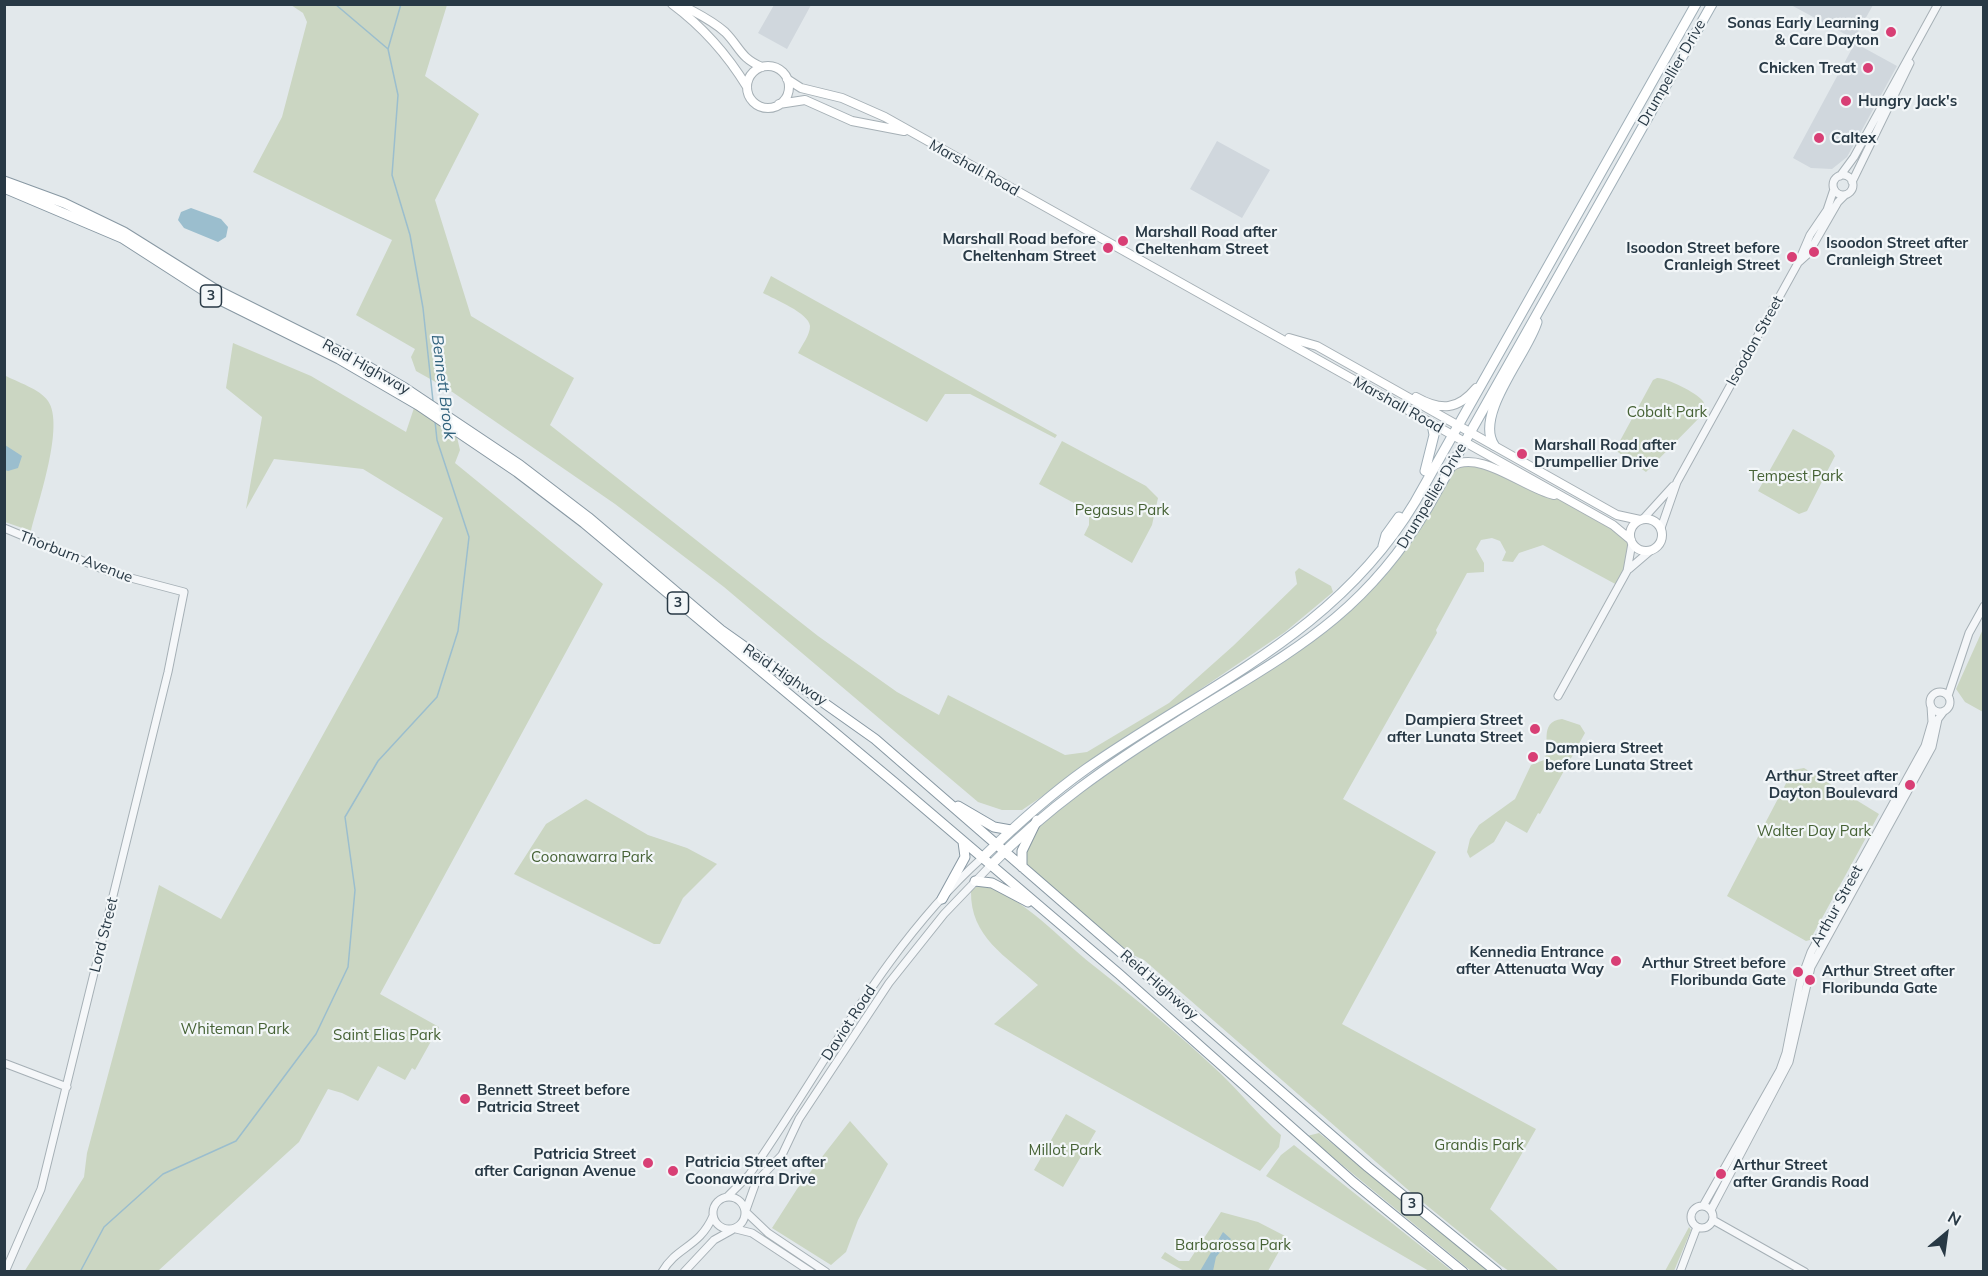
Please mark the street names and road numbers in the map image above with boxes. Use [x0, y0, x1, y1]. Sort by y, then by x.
street label: Drumpellier Drive [1634, 16, 1710, 130]
street label: Marshall Road [926, 136, 1022, 200]
road number: 3 [200, 285, 222, 307]
street label: Isoodon Street [1723, 293, 1787, 389]
street label: Reid Highway [319, 336, 413, 398]
street label: Marshall Road [1350, 373, 1446, 437]
street label: Drumpellier Drive [1393, 440, 1471, 552]
street label: Thorburn Avenue [17, 527, 135, 587]
road number: 3 [668, 592, 688, 614]
street label: Reid Highway [740, 640, 830, 710]
street label: Arthur Street [1807, 862, 1867, 950]
street label: Lord Street [86, 896, 122, 974]
street label: Reid Highway [1116, 946, 1202, 1024]
street label: Daviot Road [818, 982, 880, 1064]
road number: 3 [1402, 1193, 1422, 1215]

